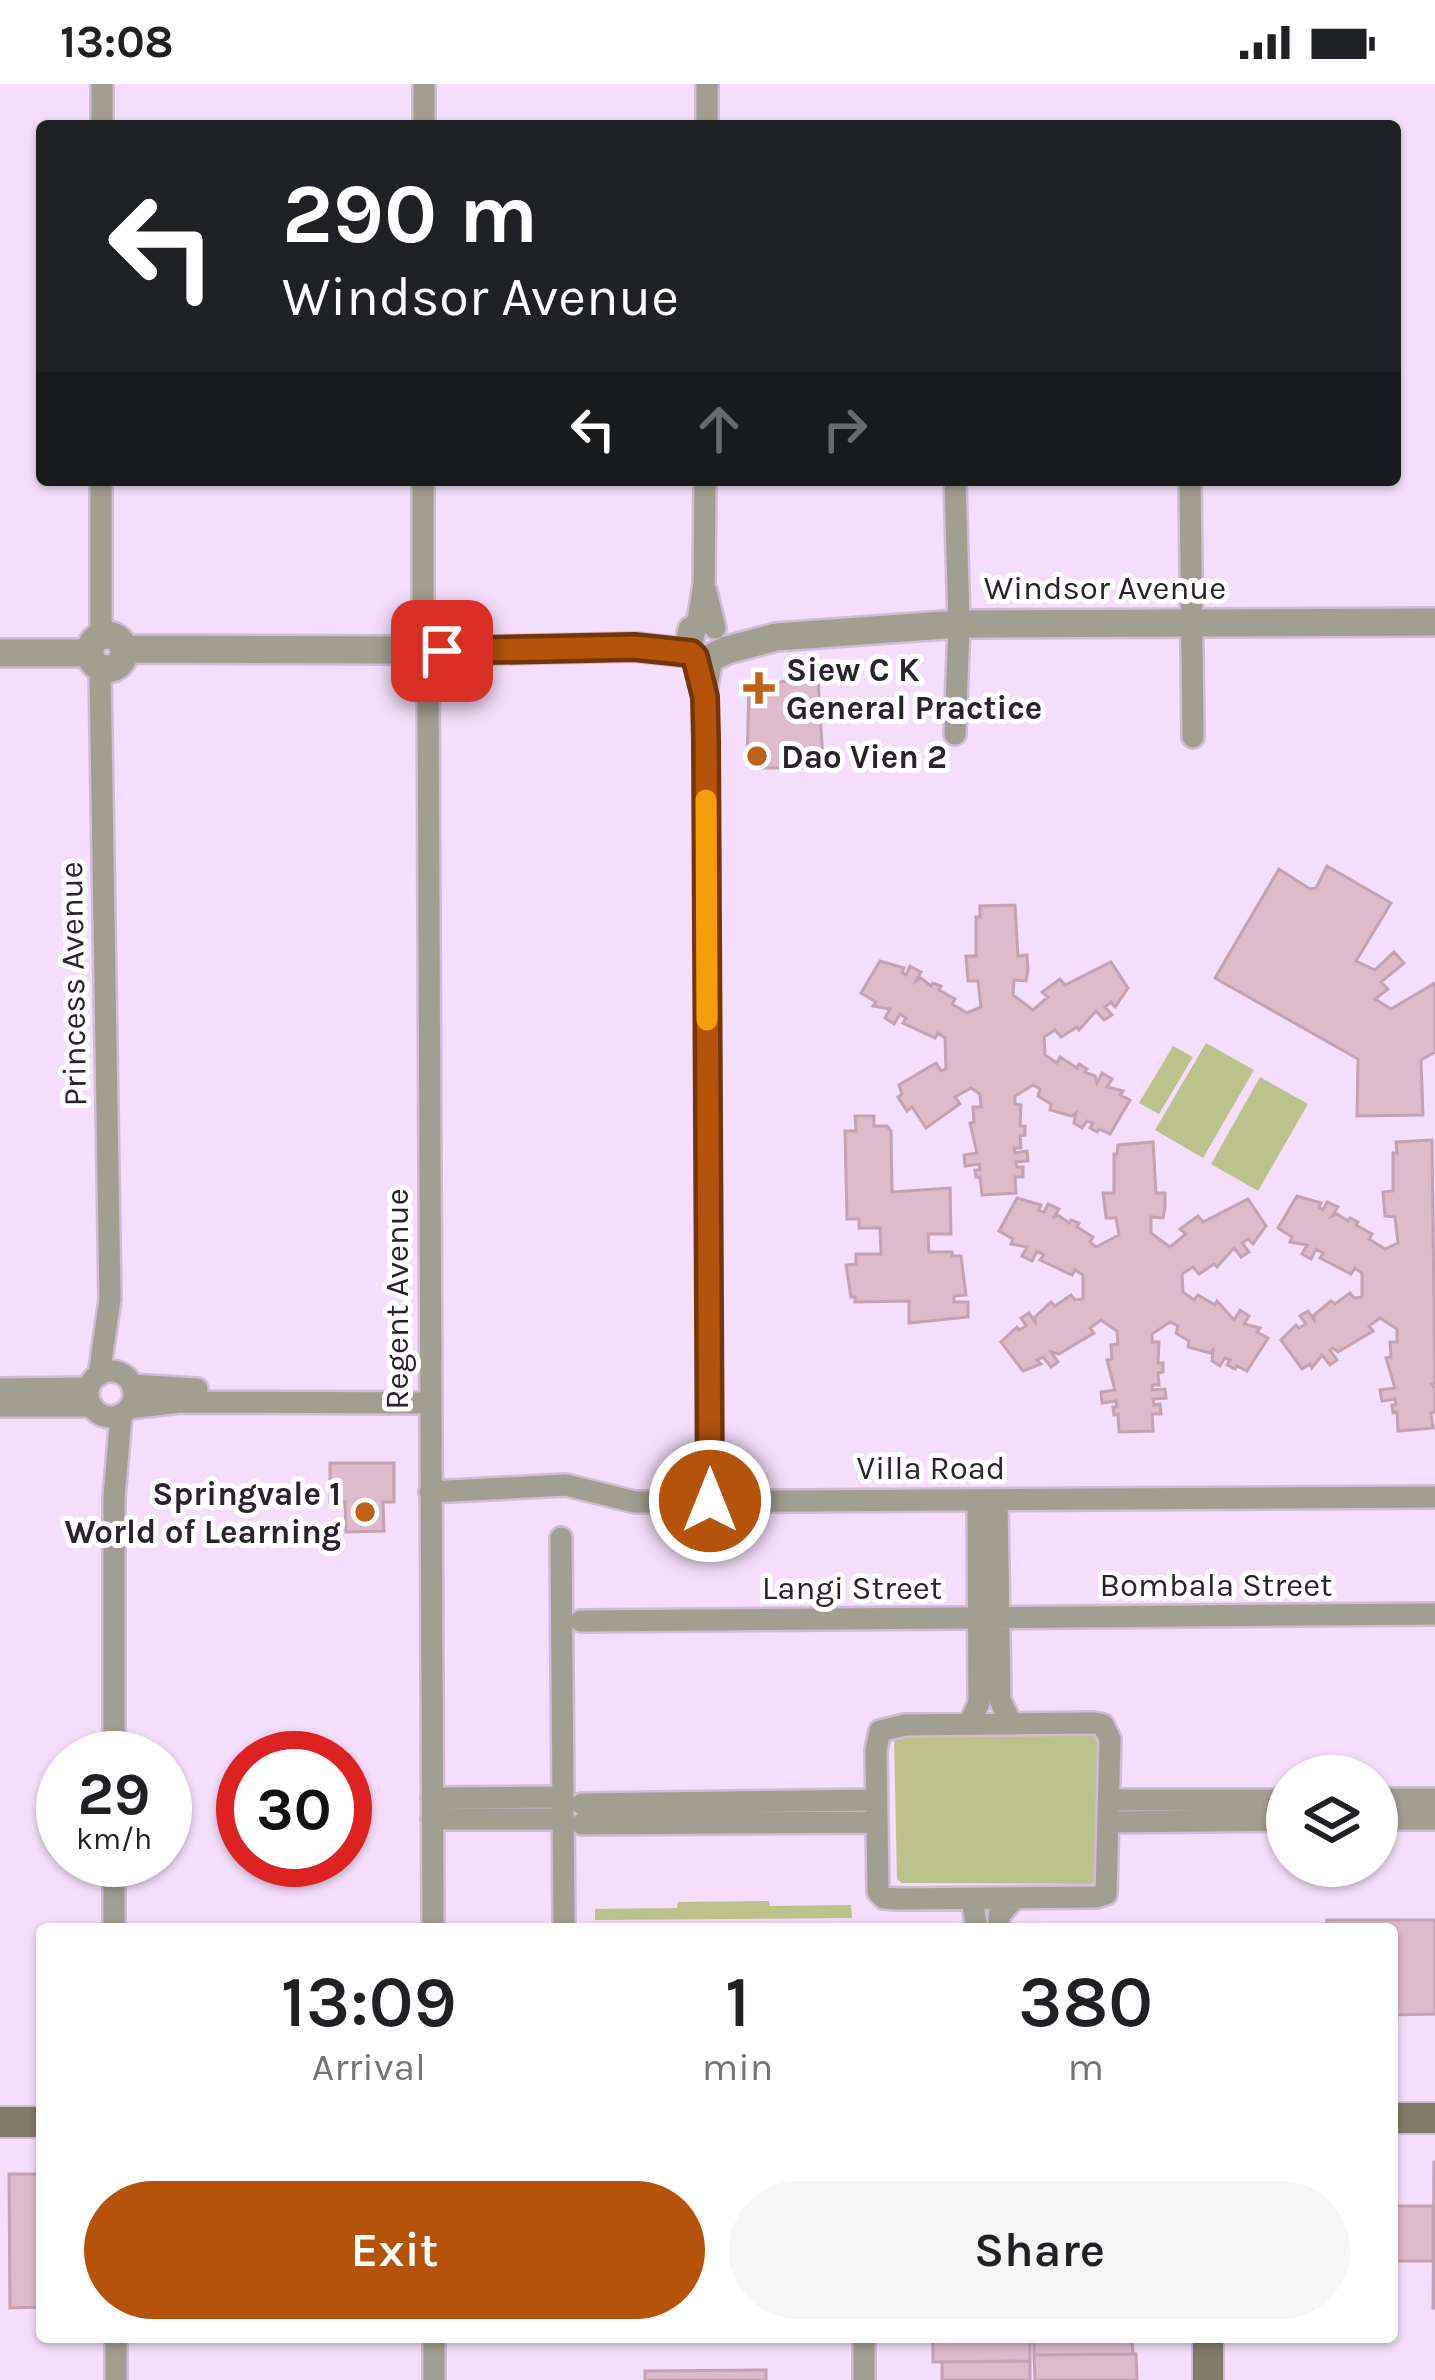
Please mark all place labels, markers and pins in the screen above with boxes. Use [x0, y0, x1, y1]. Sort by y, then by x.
pin [391, 600, 493, 702]
place label: Siew C K General Practice [786, 651, 1042, 727]
marker: Siew C K General Practice [743, 672, 775, 704]
place label: Dao Vien 2 [781, 738, 947, 776]
marker: Dao Vien 2 [744, 743, 770, 769]
place label: Springvale 1 World of Learning [64, 1475, 341, 1551]
marker: Springvale 1 World of Learning [352, 1499, 378, 1525]

